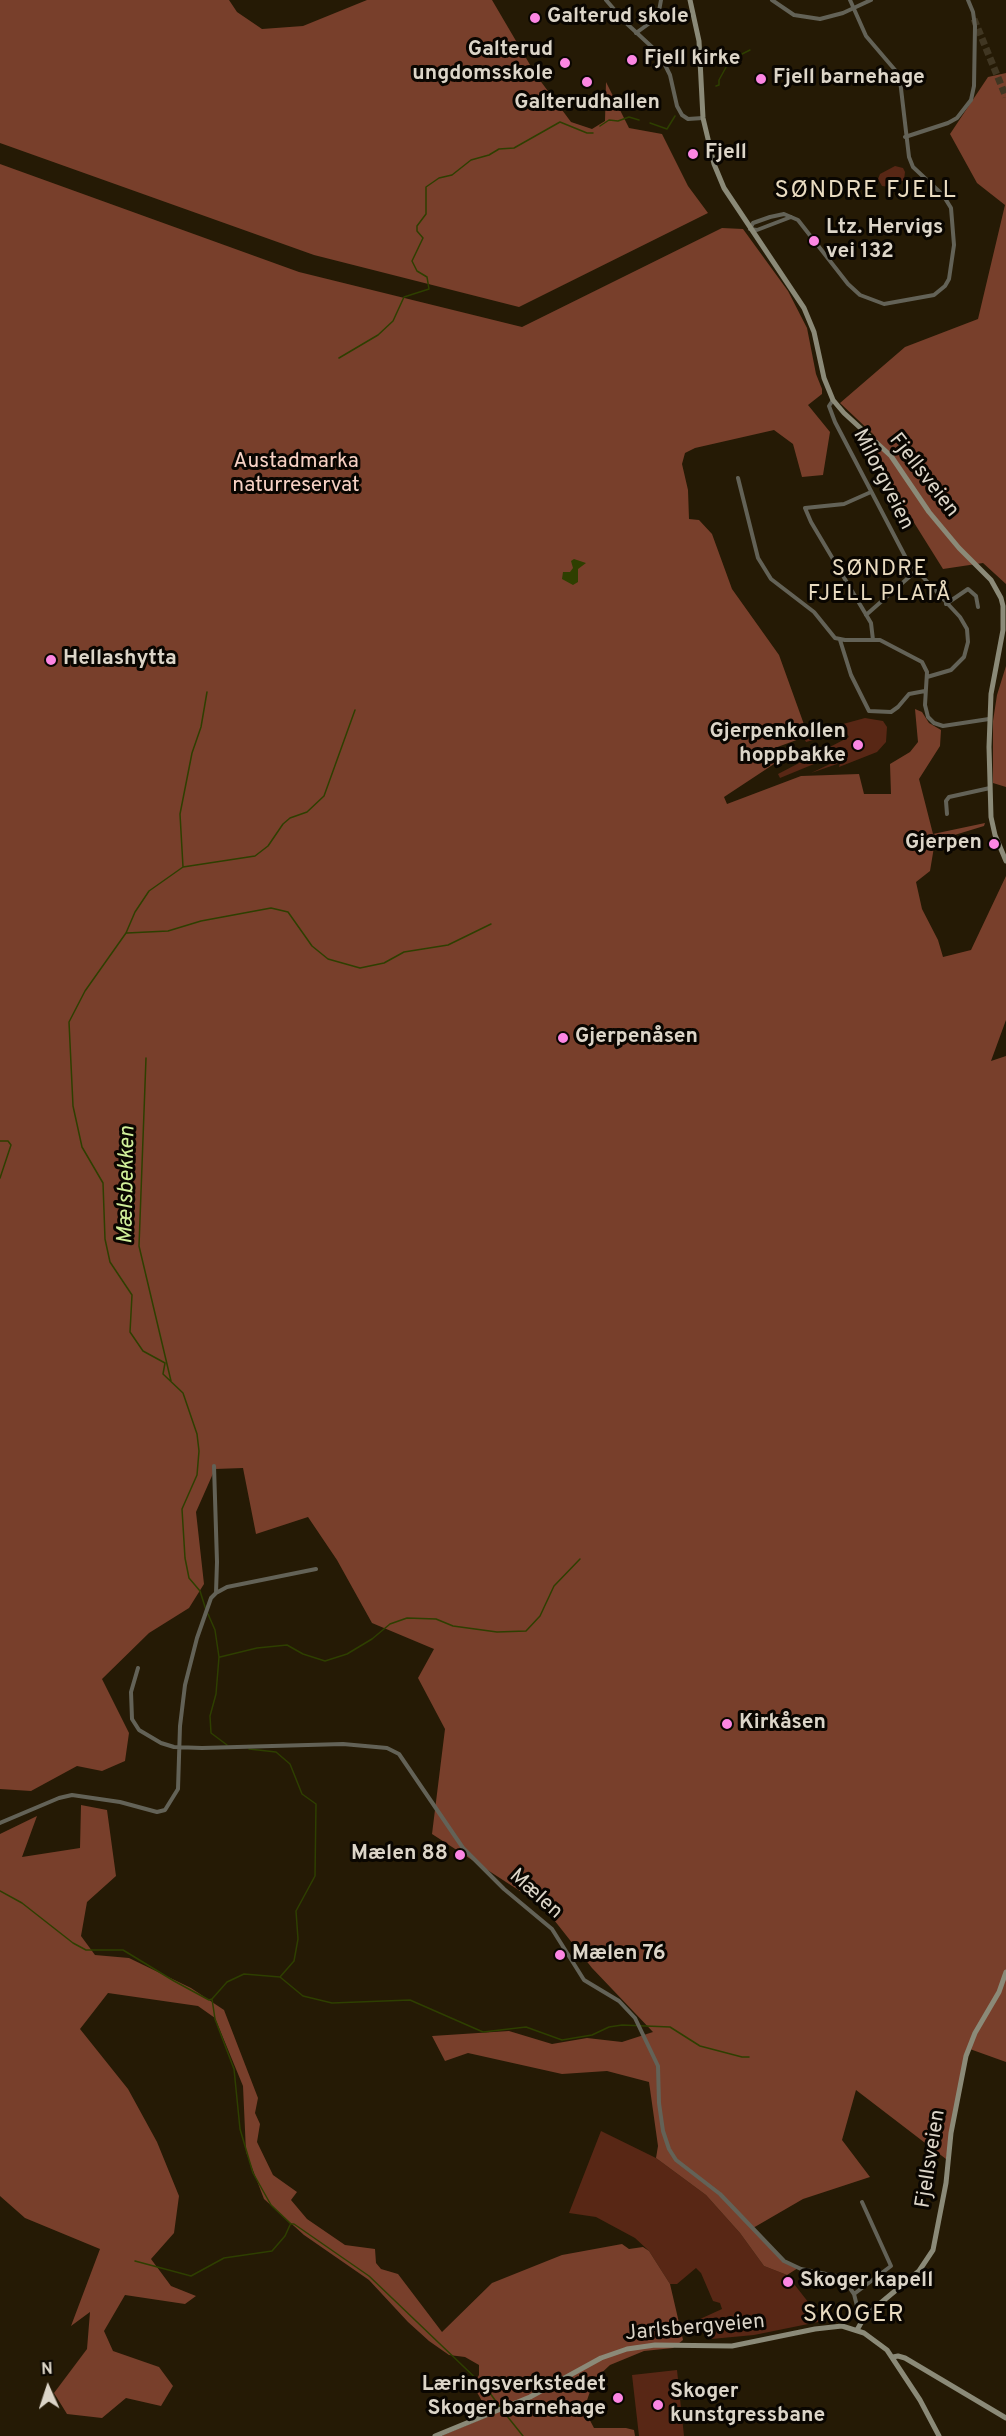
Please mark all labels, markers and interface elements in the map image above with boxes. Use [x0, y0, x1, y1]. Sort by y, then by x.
place label: Galterud skole [547, 5, 689, 31]
marker: Galterud skole [528, 11, 542, 25]
place label: Galterud ungdomsskole [412, 38, 553, 88]
place label: Fjell kirke [644, 47, 740, 73]
marker: Fjell kirke [625, 53, 639, 67]
marker: Galterud ungdomsskole [558, 56, 572, 70]
place label: Fjell barnehage [773, 66, 925, 92]
marker: Fjell barnehage [754, 72, 768, 86]
marker: Galterudhallen [580, 75, 594, 89]
place label: Galterudhallen [514, 91, 660, 117]
place label: Fjell [705, 141, 747, 167]
marker: Fjell [686, 147, 700, 161]
district label: SØNDRE FJELL [775, 178, 957, 206]
place label: Ltz. Hervigs vei 132 [826, 216, 943, 266]
marker: Ltz. Hervigs vei 132 [807, 234, 821, 248]
street label: Milorgveien [846, 425, 918, 535]
street label: Fjellsveien [882, 429, 964, 523]
park label: Austadmarka naturreservat [232, 450, 360, 500]
district label: SØNDRE FJELL PLATÅ [808, 558, 952, 610]
place label: Hellashytta [63, 647, 177, 673]
marker: Hellashytta [44, 653, 58, 667]
place label: Gjerpenkollen hoppbakke [709, 720, 846, 770]
marker: Gjerpenkollen hoppbakke [851, 738, 865, 752]
place label: Gjerpen [905, 831, 982, 857]
marker: Gjerpen [987, 837, 1001, 851]
place label: Gjerpenåsen [575, 1025, 698, 1051]
marker: Gjerpenåsen [556, 1031, 570, 1045]
water label: Mælsbekken [114, 1126, 142, 1244]
place label: Kirkåsen [739, 1711, 826, 1737]
marker: Kirkåsen [720, 1717, 734, 1731]
place label: Mælen 88 [351, 1842, 448, 1868]
marker: Mælen 88 [453, 1848, 467, 1862]
street label: Mælen [503, 1865, 567, 1925]
place label: Mælen 76 [572, 1942, 666, 1968]
marker: Mælen 76 [553, 1948, 567, 1962]
street label: Fjellsveien [912, 2108, 952, 2210]
place label: Skoger kapell [800, 2269, 933, 2295]
marker: Skoger kapell [781, 2275, 795, 2289]
district label: SKOGER [803, 2302, 905, 2330]
street label: Jarlsbergveien [624, 2310, 766, 2348]
north arrow [18, 2358, 78, 2418]
text: N [41, 2360, 53, 2380]
place label: Læringsverkstedet Skoger barnehage [422, 2373, 606, 2423]
place label: Skoger kunstgressbane [670, 2380, 825, 2430]
marker: Læringsverkstedet Skoger barnehage [611, 2391, 625, 2405]
marker: Skoger kunstgressbane [651, 2398, 665, 2412]

